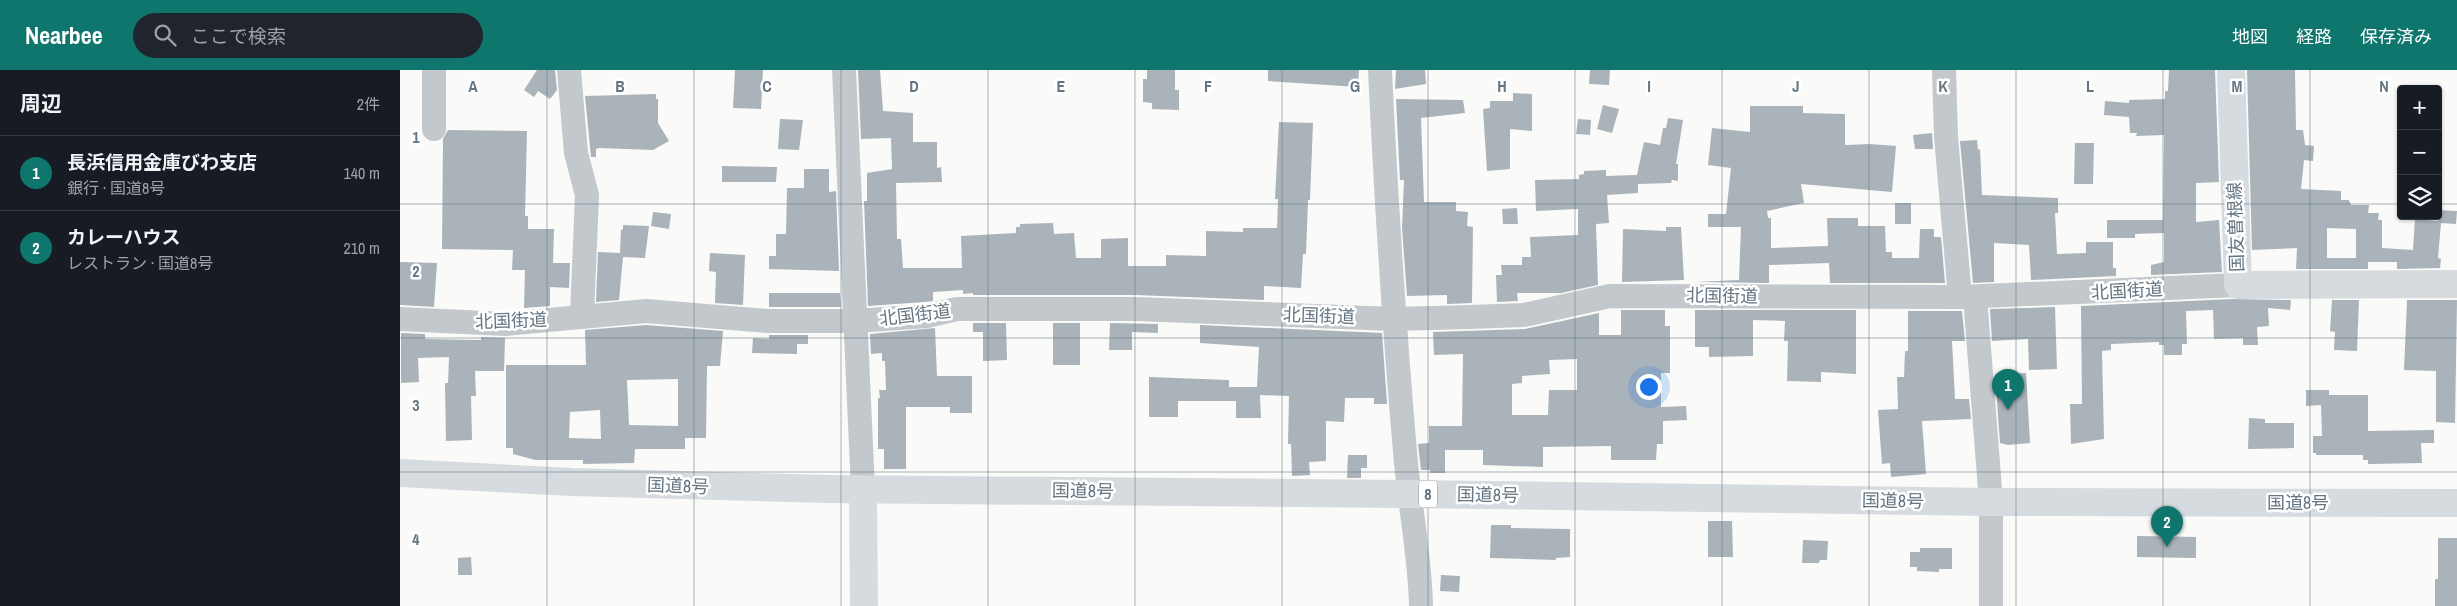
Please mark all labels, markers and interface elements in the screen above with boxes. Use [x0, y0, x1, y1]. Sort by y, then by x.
search box [133, 13, 483, 58]
text: Nearbee [25, 19, 103, 51]
icon: search [151, 21, 179, 49]
text: ここで検索 [191, 23, 286, 49]
text: 地図 [2232, 24, 2268, 49]
text: 経路 [2296, 24, 2332, 49]
text: 保存済み [2360, 24, 2432, 49]
text: A [468, 75, 478, 97]
text: B [615, 75, 625, 97]
text: C [762, 75, 772, 97]
text: D [909, 75, 919, 97]
text: E [1057, 75, 1066, 97]
text: F [1204, 75, 1212, 97]
text: G [1350, 75, 1360, 97]
text: H [1497, 75, 1507, 97]
text: I [1647, 75, 1651, 97]
text: J [1792, 75, 1800, 97]
text: K [1938, 75, 1948, 97]
text: L [2086, 75, 2094, 97]
text: M [2232, 75, 2243, 97]
text: N [2379, 75, 2389, 97]
map controls [2397, 85, 2442, 220]
button: + [2397, 85, 2442, 130]
text: 周辺 [20, 89, 62, 118]
text: 2件 [357, 93, 380, 115]
text: 1 [412, 126, 420, 148]
button: − [2397, 130, 2442, 175]
text: 長浜信用金庫びわ支店 [67, 149, 257, 175]
text: 1 [32, 162, 40, 184]
text: 140 m [344, 162, 380, 184]
button: layers [2397, 175, 2442, 220]
text: 銀行 · 国道8号 [67, 177, 165, 199]
street label: 国友曽根線 [2221, 182, 2250, 272]
text: カレーハウス [67, 224, 181, 250]
text: 2 [32, 237, 40, 259]
text: 210 m [344, 237, 380, 259]
text: レストラン · 国道8号 [67, 252, 213, 274]
text: 2 [412, 260, 420, 282]
street label: 北国街道 [2090, 276, 2164, 305]
street label: 北国街道 [1686, 282, 1758, 309]
street label: 北国街道 [878, 298, 952, 331]
street label: 北国街道 [1283, 302, 1355, 329]
street label: 北国街道 [475, 307, 547, 334]
pin: 1 [1992, 369, 2024, 410]
your location [1636, 374, 1662, 400]
text: 3 [412, 394, 420, 416]
street label: 国道8号 [646, 472, 710, 499]
street label: 国道8号 [1052, 477, 1114, 504]
road number: 8 [1419, 480, 1437, 508]
street label: 国道8号 [1457, 481, 1519, 508]
street label: 国道8号 [1862, 487, 1924, 514]
street label: 国道8号 [2267, 490, 2329, 515]
pin: 2 [2151, 506, 2183, 547]
text: 4 [412, 528, 420, 550]

